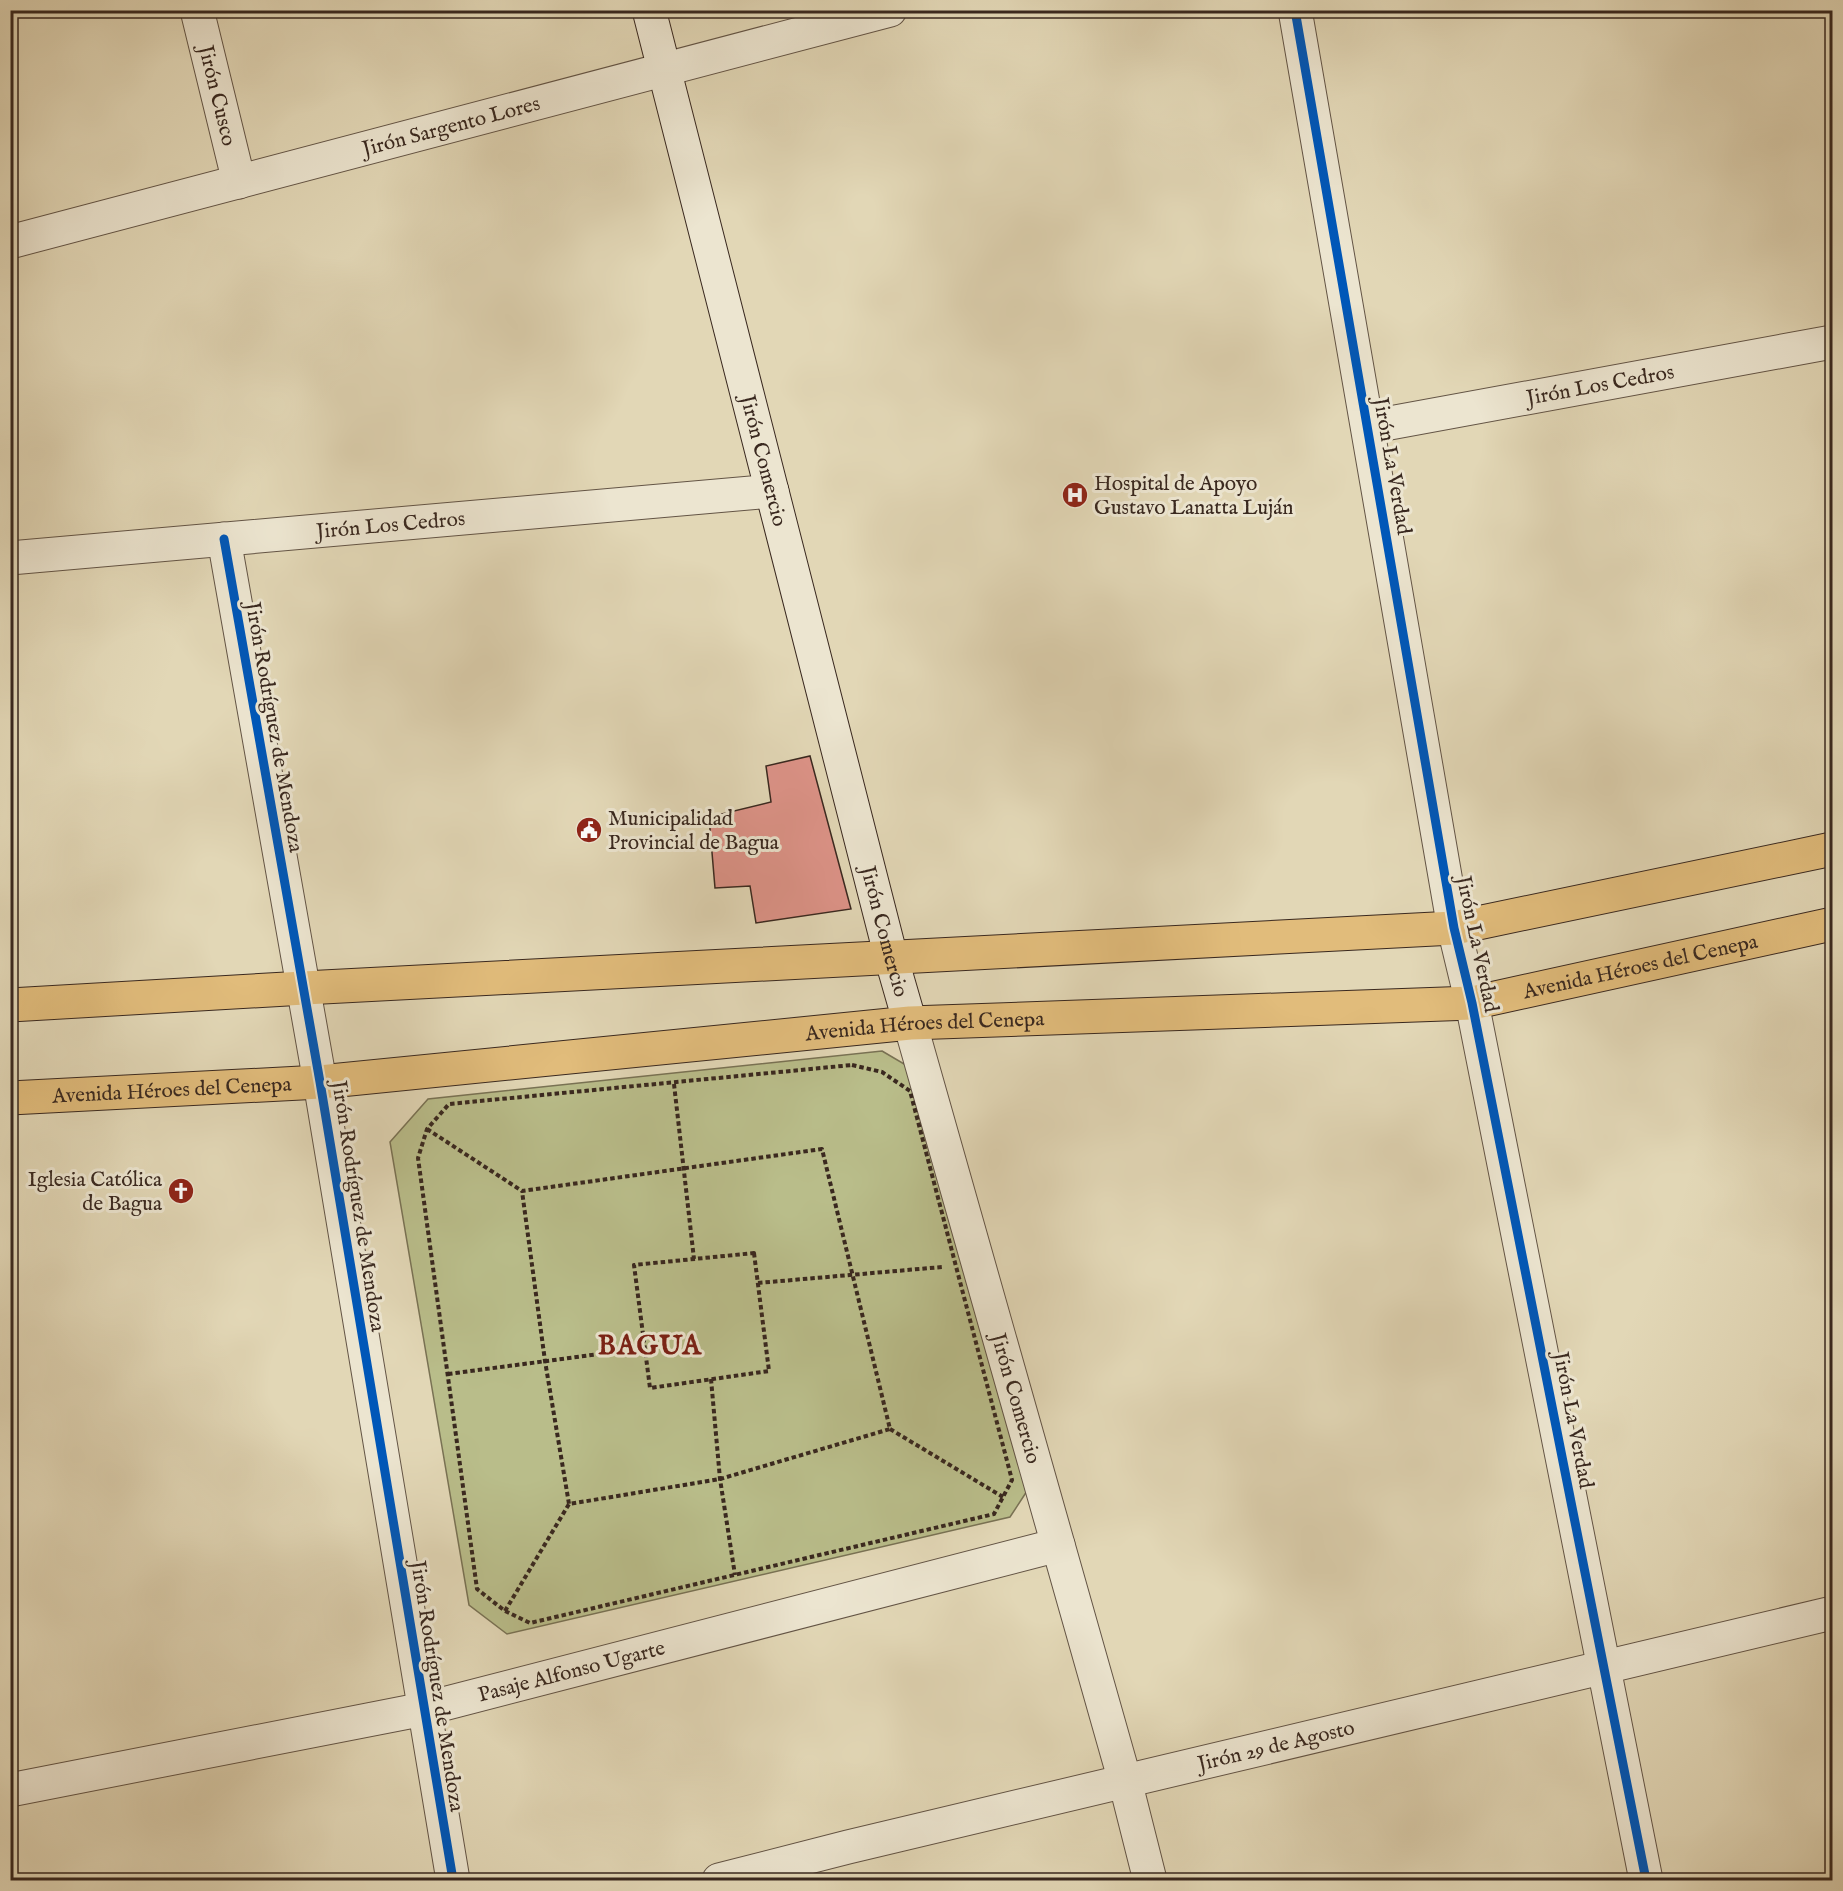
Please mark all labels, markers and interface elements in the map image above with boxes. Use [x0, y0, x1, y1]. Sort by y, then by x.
street label: Jirón Cusco [191, 41, 242, 149]
street label: Jirón Sargento Lores [358, 91, 543, 164]
street label: Jirón Los Cedros [1522, 359, 1676, 413]
street label: Jirón Comercio [732, 390, 792, 529]
street label: Jirón La Verdad [1366, 394, 1417, 538]
place label: Hospital de Apoyo Gustavo Lanatta Luján [1094, 471, 1293, 522]
hospital icon: Hospital de Apoyo Gustavo Lanatta Luján [1060, 480, 1090, 510]
street label: Jirón Los Cedros [313, 506, 466, 546]
street label: Jirón Rodríguez de Mendoza [238, 598, 309, 855]
place label: Municipalidad Provincial de Bagua [608, 806, 780, 857]
public building icon: Municipalidad Provincial de Bagua [574, 815, 604, 845]
street label: Jirón Comercio [853, 861, 914, 1000]
street label: Jirón La Verdad [1448, 872, 1504, 1016]
street label: Avenida Héroes del Cenepa [1520, 928, 1761, 1007]
street label: Avenida Héroes del Cenepa [803, 1006, 1046, 1048]
street label: Avenida Héroes del Cenepa [51, 1071, 293, 1111]
street label: Jirón Rodríguez de Mendoza [324, 1077, 391, 1335]
place label: Iglesia Católica de Bagua [28, 1167, 163, 1218]
church icon: Iglesia Católica de Bagua [166, 1176, 196, 1206]
street label: Jirón Comercio [983, 1328, 1046, 1467]
district label: BAGUA [598, 1330, 702, 1364]
street label: Jirón La Verdad [1546, 1348, 1599, 1492]
street label: Jirón Rodríguez de Mendoza [403, 1557, 470, 1815]
street label: Pasaje Alfonso Ugarte [475, 1635, 668, 1709]
street label: Jirón 29 de Agosto [1193, 1715, 1358, 1779]

